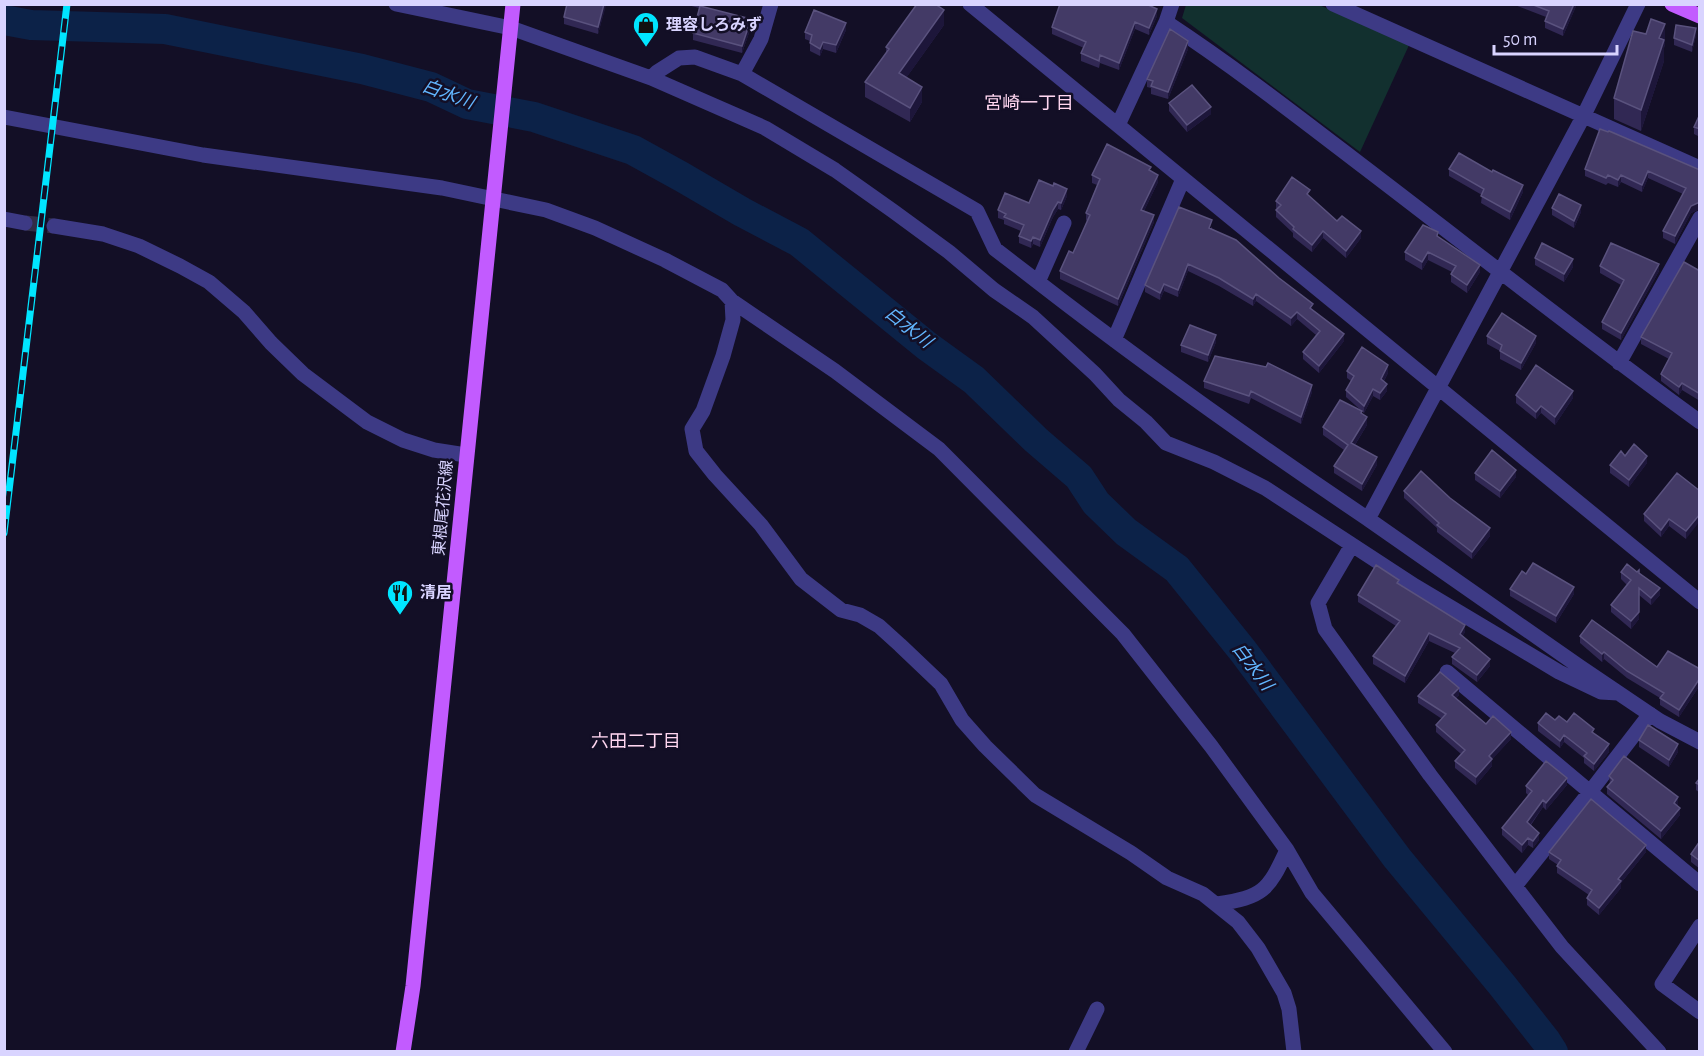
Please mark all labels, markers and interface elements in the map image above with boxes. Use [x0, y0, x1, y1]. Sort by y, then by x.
shop icon: 理容しろみず [631, 10, 661, 48]
place label: 理容しろみず [666, 16, 762, 33]
scale bar [1494, 18, 1617, 56]
text: 50 m [1503, 31, 1537, 49]
water label: 白水川 [420, 75, 479, 113]
district label: 宮崎一丁目 [984, 94, 1074, 113]
water label: 白水川 [881, 303, 938, 353]
street label: 東根尾花沢線 [430, 459, 455, 557]
restaurant icon: 清居 [385, 578, 415, 616]
place label: 清居 [420, 584, 452, 601]
water label: 白水川 [1229, 639, 1278, 696]
district label: 六田二丁目 [591, 732, 681, 751]

